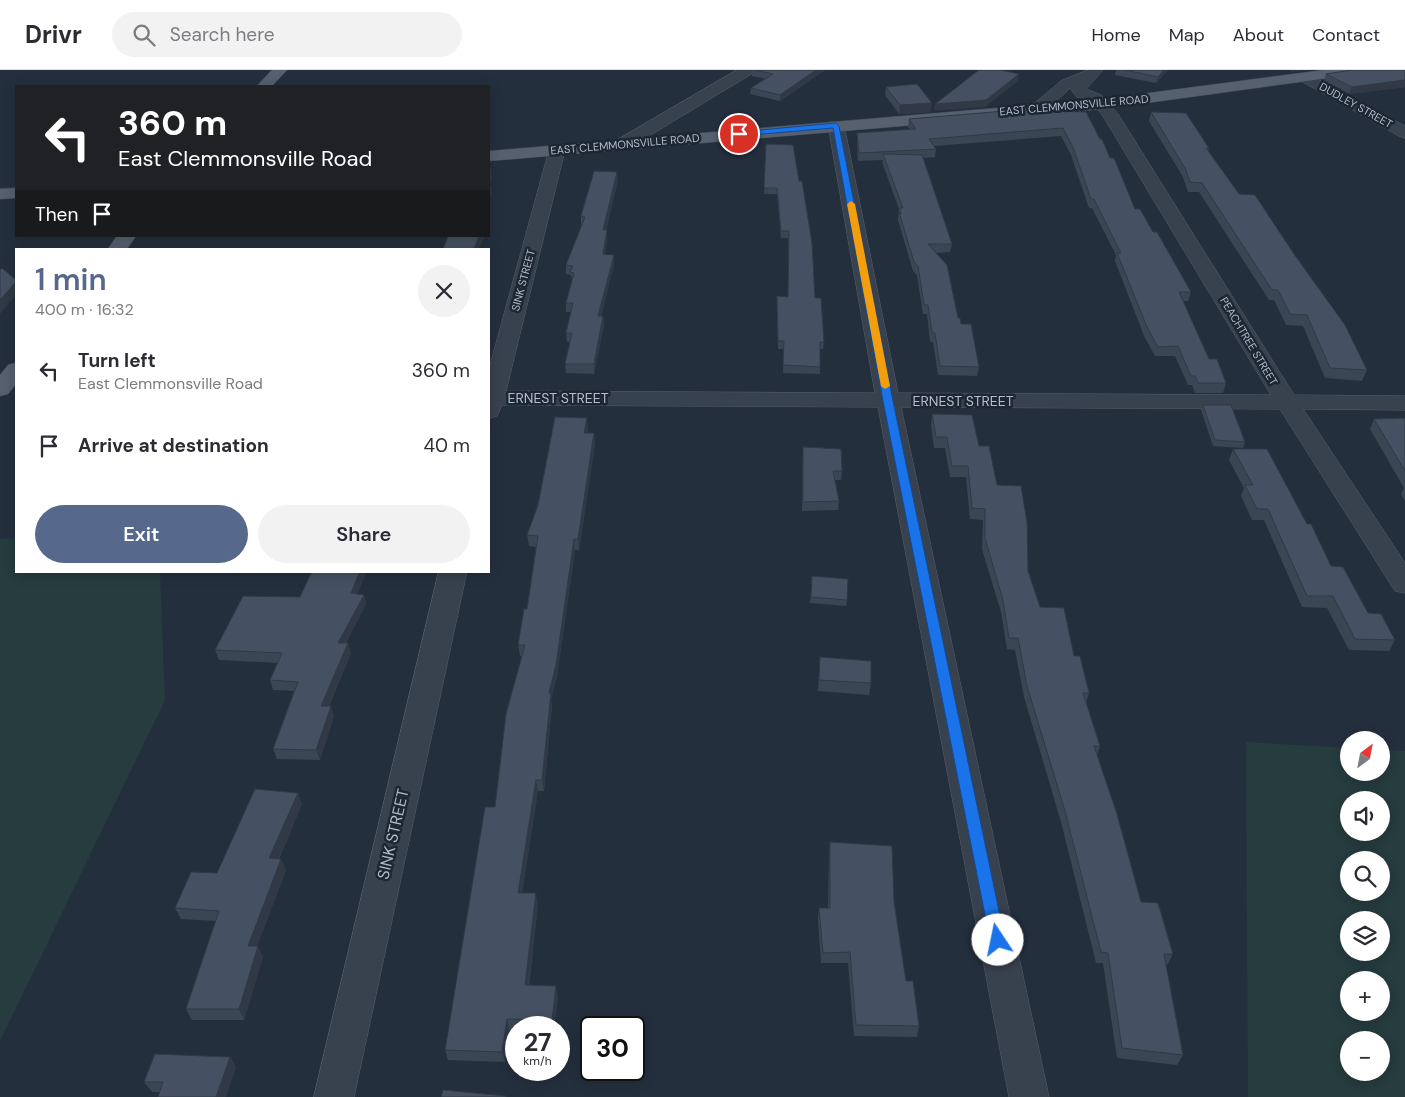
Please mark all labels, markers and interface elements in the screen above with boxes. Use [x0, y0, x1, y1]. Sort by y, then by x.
search box [112, 12, 462, 57]
text: Drivr [25, 19, 82, 50]
icon: search [130, 21, 158, 49]
text: Search here [170, 22, 275, 47]
text: Home [1091, 23, 1141, 47]
text: Map [1169, 23, 1205, 47]
text: About [1233, 23, 1284, 47]
text: Contact [1312, 23, 1380, 47]
street label: DUDLEY STREET [1317, 79, 1395, 131]
street label: EAST CLEMMONSVILLE ROAD [999, 91, 1150, 118]
text: 360 m [118, 100, 227, 146]
icon: left [35, 105, 100, 170]
pin [718, 113, 760, 155]
icon: arrive [725, 120, 753, 148]
street label: EAST CLEMMONSVILLE ROAD [550, 130, 701, 157]
text: East Clemmonsville Road [118, 144, 372, 173]
icon: arrive [88, 200, 116, 228]
text: Then [35, 202, 78, 227]
street label: SINK STREET [508, 248, 538, 312]
text: 1 min [35, 260, 107, 299]
button: close [418, 265, 470, 317]
street label: PEACHTREE STREET [1217, 294, 1281, 388]
text: 400 m · 16:32 [35, 299, 134, 320]
text: Turn left [78, 348, 156, 373]
icon: left [35, 357, 63, 385]
text: 360 m [412, 358, 470, 383]
text: East Clemmonsville Road [78, 373, 263, 394]
street label: ERNEST STREET [508, 389, 609, 407]
street label: ERNEST STREET [913, 392, 1014, 410]
icon: arrive [35, 432, 63, 460]
text: Arrive at destination [78, 433, 269, 458]
text: 40 m [423, 433, 470, 458]
button: Exit [35, 505, 248, 563]
button: Share [258, 505, 470, 563]
north arrow [1340, 731, 1390, 781]
map controls [1340, 731, 1390, 1081]
street label: SINK STREET [372, 787, 414, 881]
button: sound [1340, 791, 1390, 841]
button: search [1340, 851, 1390, 901]
button: layers [1340, 911, 1390, 961]
position arrow [971, 913, 1023, 965]
button: + [1340, 971, 1390, 1021]
speed limit sign: 30 [580, 1016, 645, 1081]
text: 27 [524, 1026, 551, 1059]
button: − [1340, 1031, 1390, 1081]
text: km/h [523, 1053, 552, 1069]

